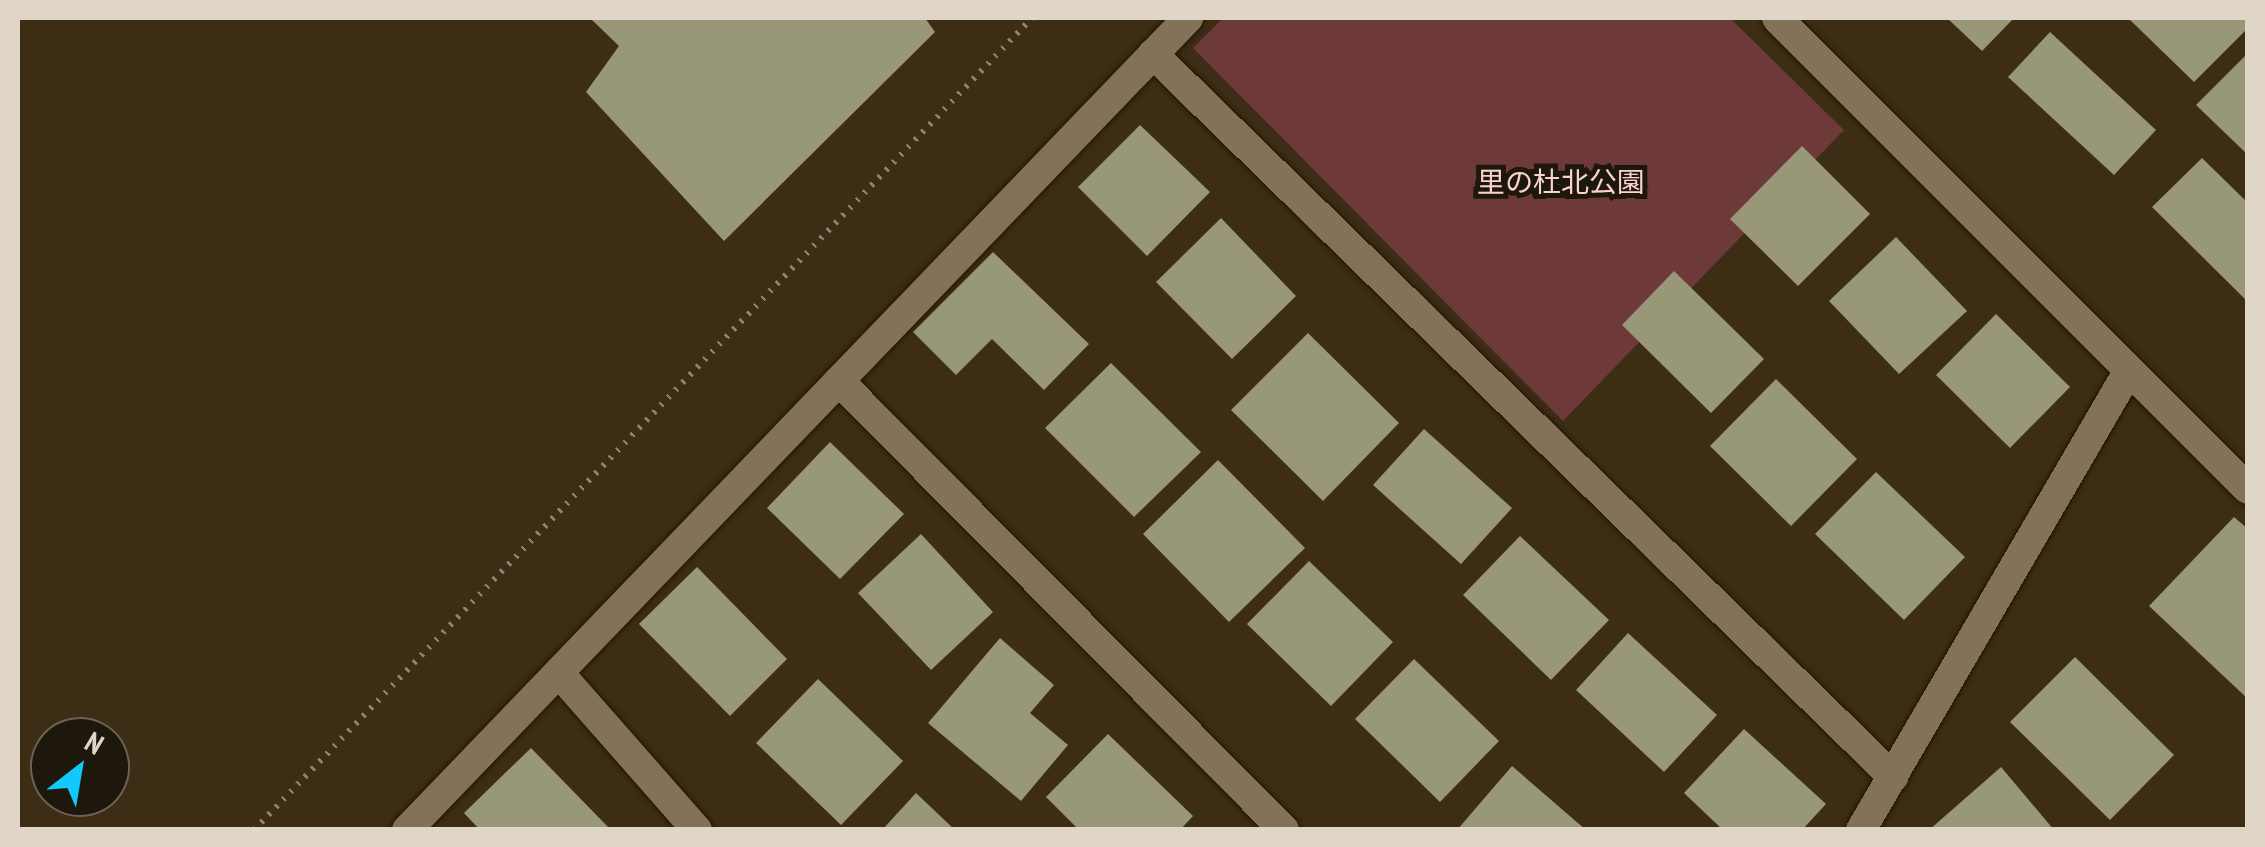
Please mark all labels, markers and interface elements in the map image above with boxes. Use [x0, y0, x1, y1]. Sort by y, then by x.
park label: 里の杜北公園 [1477, 165, 1645, 199]
north arrow [30, 717, 130, 817]
text: N [79, 723, 111, 762]

